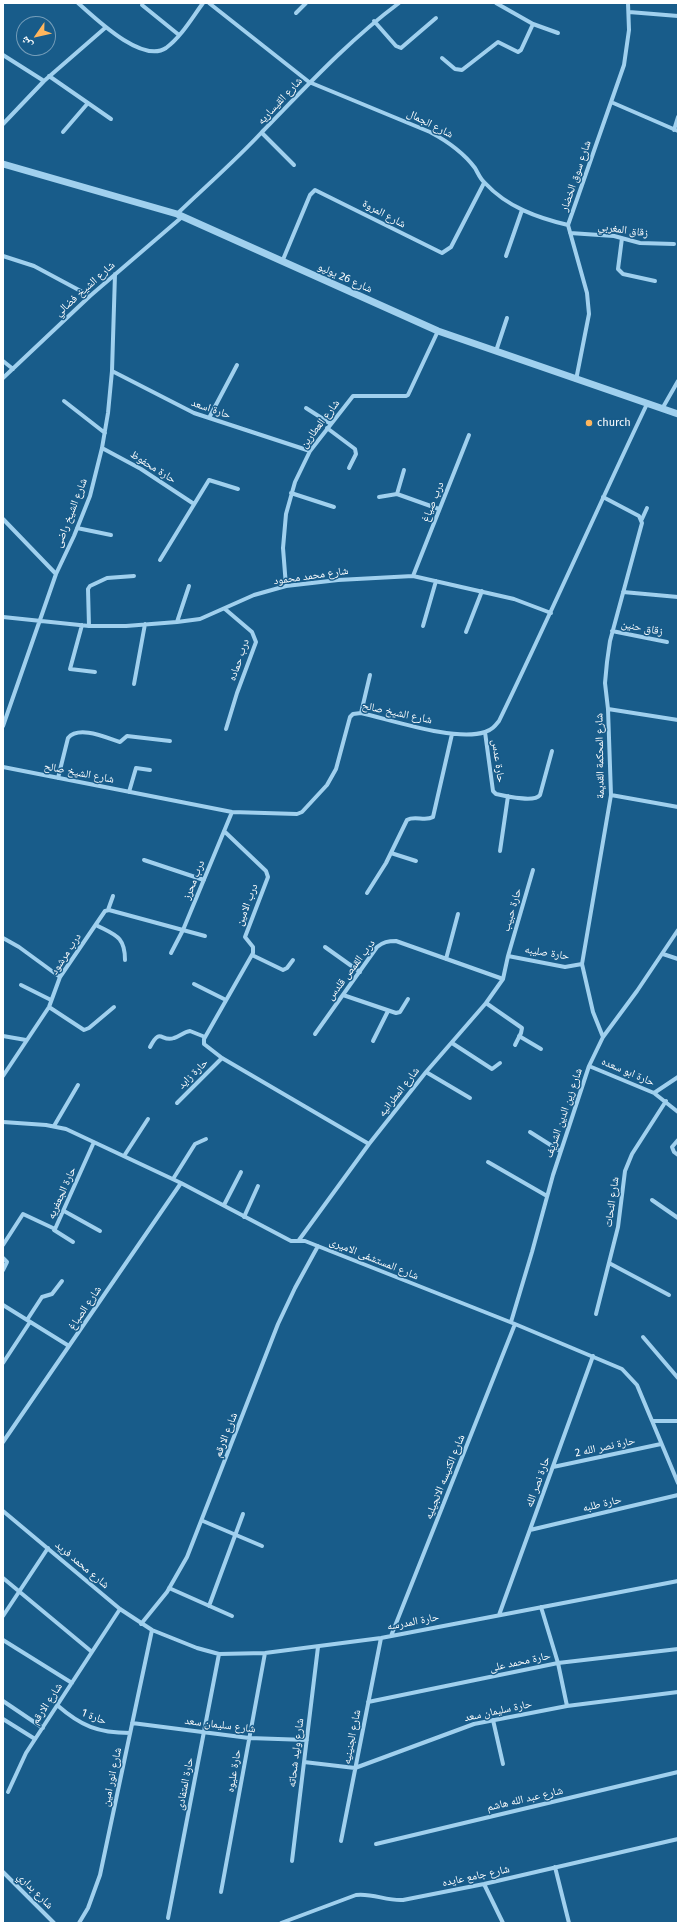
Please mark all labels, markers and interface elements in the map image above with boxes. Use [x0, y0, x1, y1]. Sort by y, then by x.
north arrow [16, 16, 56, 56]
text: ش [18, 34, 35, 51]
street label: شارع القيساريه [255, 75, 305, 127]
street label: شارع الجمال [405, 107, 455, 141]
street label: شارع سوق الخضار [558, 139, 594, 213]
street label: شارع المروة [360, 197, 408, 231]
street label: زقاق المغربي [597, 220, 649, 240]
street label: شارع الشيخ فضالي [52, 259, 118, 319]
street label: شارع 26 يوليو [316, 260, 374, 296]
street label: حارة اسعد [189, 396, 233, 422]
street label: شارع العطارين [297, 397, 343, 451]
place label: church [597, 416, 631, 430]
marker: church [584, 418, 594, 428]
street label: حارة محفوظ [128, 448, 178, 486]
street label: شارع الشيخ راضى [52, 476, 90, 550]
street label: درب صياغ [419, 480, 447, 524]
street label: شارع محمد محمود [273, 564, 349, 588]
street label: زقاق حنين [620, 617, 664, 639]
street label: درب حماده [226, 637, 252, 683]
street label: شارع الشيخ صالح [361, 699, 433, 727]
street label: شارع المحكمة القديمة [593, 713, 607, 799]
street label: حارة عدس [488, 739, 508, 783]
street label: شارع الشيخ صالح [43, 760, 115, 786]
street label: درب محرز [180, 858, 208, 902]
street label: درب الامين [233, 882, 261, 928]
street label: حارة حبيب [500, 887, 524, 933]
street label: درب مرشود [48, 931, 84, 977]
street label: درب القمص قلدس [324, 937, 378, 1003]
street label: حارة صليبه [524, 943, 570, 963]
street label: حارة ابو سعده [599, 1055, 657, 1089]
street label: حارة زايد [175, 1056, 211, 1092]
street label: شارع المطرانيه [376, 1065, 422, 1119]
street label: شارع زين الدين الشريف [542, 1066, 586, 1160]
street label: حارة الجعفريه [45, 1165, 79, 1221]
street label: شارع النحات [602, 1176, 622, 1228]
street label: شارع المستشفى الاميرى [327, 1235, 421, 1283]
street label: شارع الصباغ [66, 1284, 104, 1332]
street label: شارع الارقم [211, 1411, 241, 1459]
street label: شارع الكنيسه الانجيليه [422, 1433, 468, 1521]
street label: حارة نصر الله 2 [574, 1434, 636, 1460]
street label: حارة نصر الله [523, 1455, 553, 1509]
street label: حارة طلبه [581, 1493, 623, 1515]
street label: شارع محمد فريد [52, 1538, 112, 1592]
street label: حارة المدرسه [386, 1611, 440, 1633]
street label: حارة محمد على [488, 1649, 552, 1675]
street label: شارع الارقم [29, 1681, 65, 1727]
street label: حارة سليمان سعد [463, 1697, 533, 1725]
street label: حارة 1 [79, 1706, 109, 1728]
street label: شارع الجنينيه [340, 1709, 364, 1765]
street label: شارع سليمان سعد [184, 1714, 256, 1736]
street label: شارع وليد شحاته [285, 1718, 307, 1788]
street label: شارع انور امين [99, 1746, 125, 1808]
street label: حارة عليوه [224, 1749, 244, 1793]
street label: حارة المتفادى [173, 1757, 197, 1811]
street label: شارع عبد الله هاشم [486, 1784, 564, 1814]
street label: شارع جامع عايده [441, 1862, 511, 1890]
street label: شارع بداري [14, 1870, 56, 1912]

